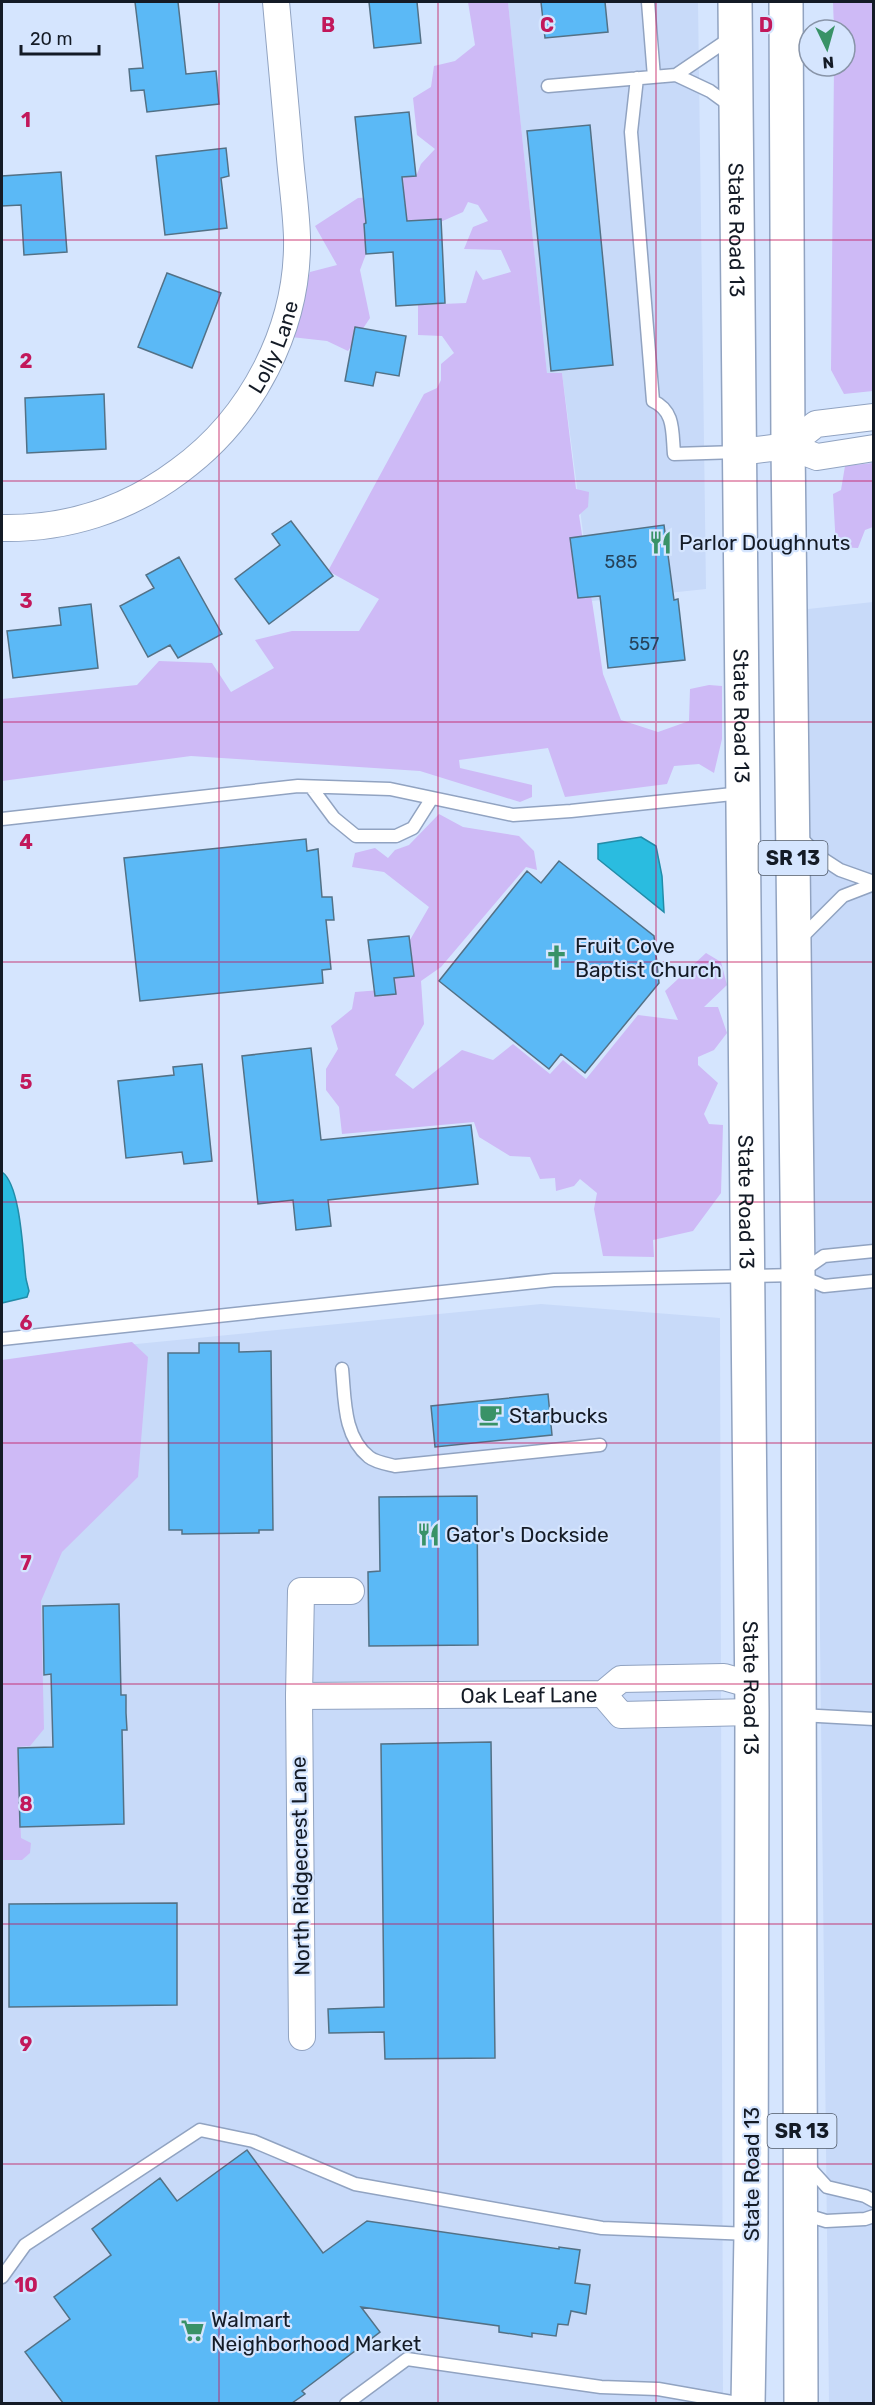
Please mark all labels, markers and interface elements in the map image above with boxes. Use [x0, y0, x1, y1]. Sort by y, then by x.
text: B [321, 13, 335, 37]
text: C [540, 13, 554, 37]
text: D [759, 13, 773, 37]
scale bar [21, 18, 99, 56]
north arrow [797, 18, 857, 78]
text: 20 m [30, 28, 72, 50]
text: N [822, 52, 835, 72]
text: 1 [21, 108, 31, 132]
street label: State Road 13 [724, 163, 750, 297]
street label: Lolly Lane [242, 298, 303, 398]
text: 2 [20, 349, 33, 373]
restaurant icon: Parlor Doughnuts [648, 529, 674, 555]
place label: Parlor Doughnuts [679, 530, 850, 555]
house number: 585 [605, 551, 637, 573]
text: 3 [19, 589, 33, 613]
house number: 557 [629, 633, 659, 655]
street label: State Road 13 [729, 649, 755, 783]
text: 4 [19, 830, 33, 854]
road number: SR 13 [758, 841, 828, 875]
place label: Fruit Cove Baptist Church [575, 933, 722, 982]
church icon: Fruit Cove Baptist Church [544, 944, 570, 970]
text: 5 [20, 1070, 33, 1094]
street label: State Road 13 [734, 1135, 760, 1269]
text: 6 [19, 1311, 33, 1335]
cafe icon: Starbucks [478, 1402, 504, 1428]
place label: Starbucks [509, 1403, 608, 1428]
restaurant icon: Gator's Dockside [415, 1521, 441, 1547]
place label: Gator's Dockside [446, 1522, 609, 1547]
text: 7 [20, 1551, 32, 1575]
street label: State Road 13 [739, 1621, 765, 1755]
street label: Oak Leaf Lane [460, 1682, 598, 1707]
street label: North Ridgecrest Lane [286, 1756, 314, 1976]
text: 8 [19, 1792, 33, 1816]
text: 9 [20, 2032, 33, 2056]
street label: State Road 13 [739, 2107, 764, 2241]
road number: SR 13 [768, 2114, 836, 2148]
text: 10 [14, 2273, 38, 2297]
place label: Walmart Neighborhood Market [211, 2307, 421, 2356]
supermarket icon: Walmart Neighborhood Market [180, 2318, 206, 2344]

